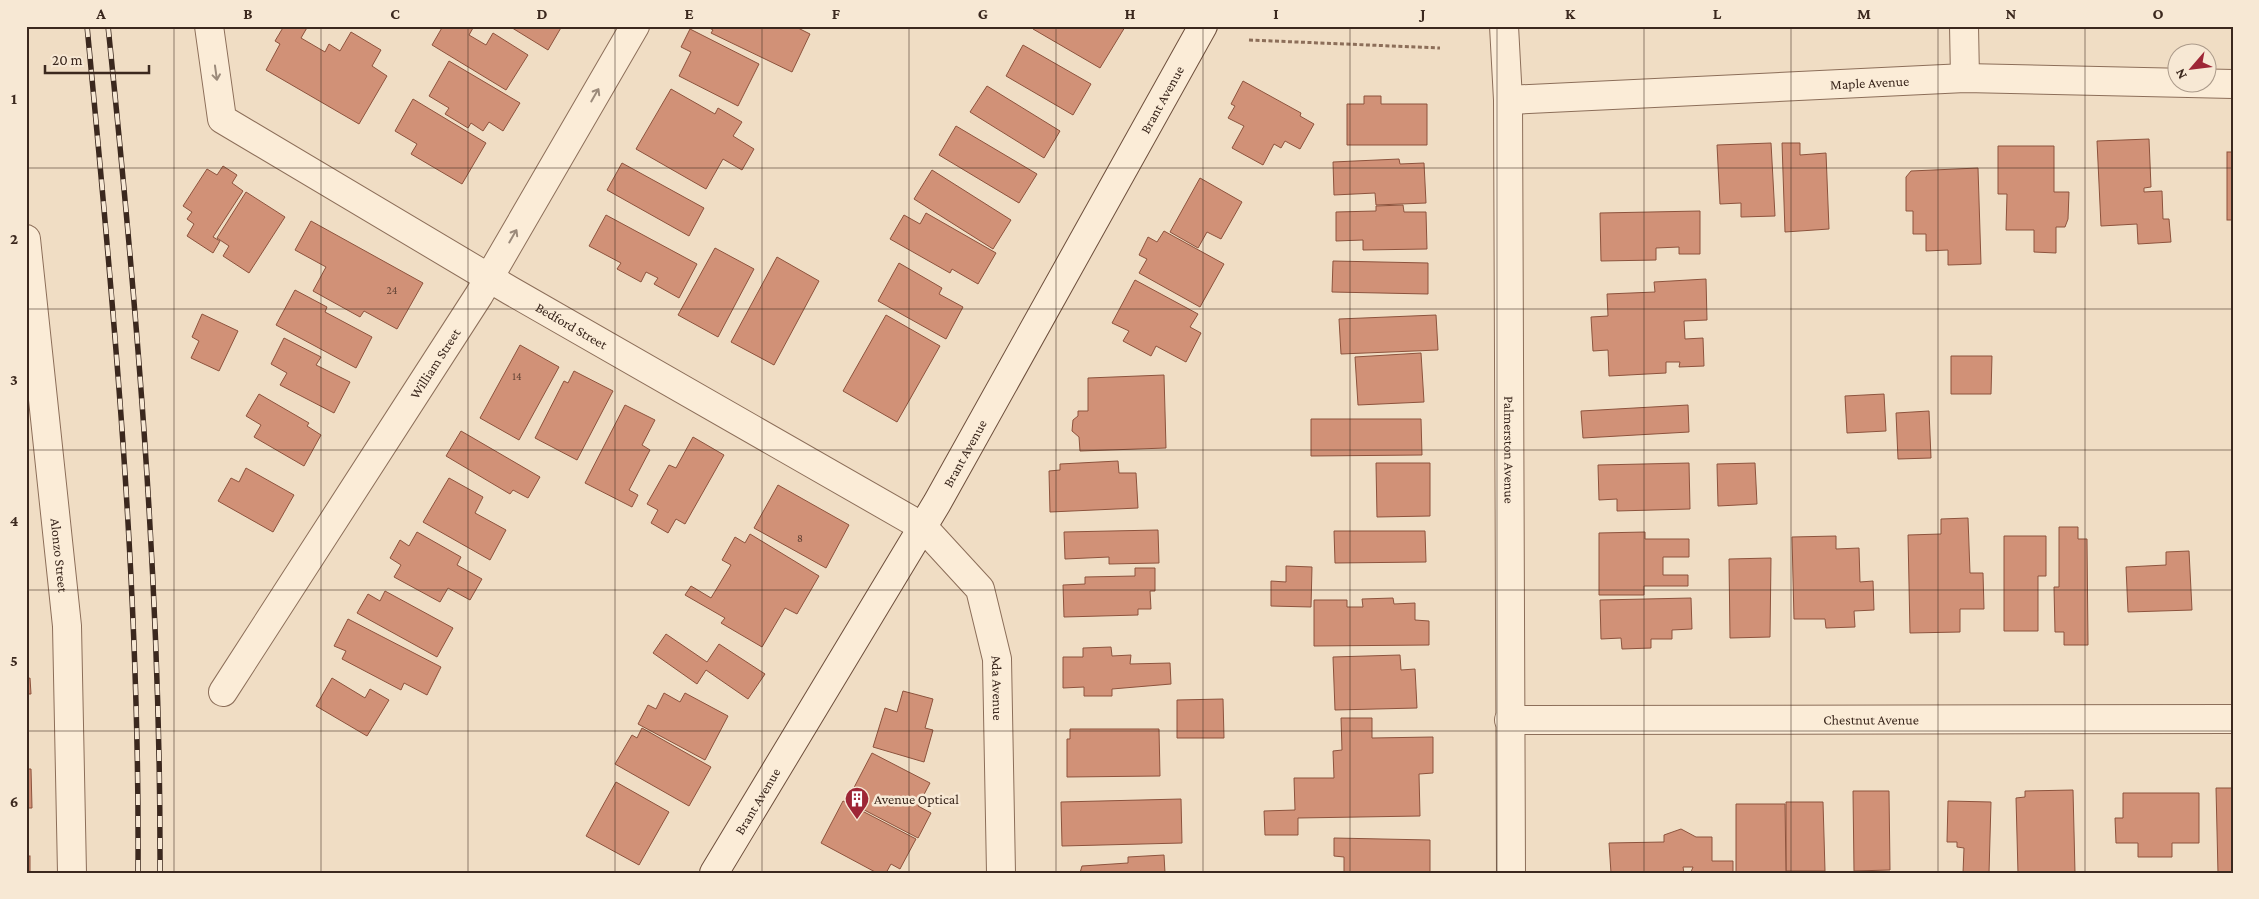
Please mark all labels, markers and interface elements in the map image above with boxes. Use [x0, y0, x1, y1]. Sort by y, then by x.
text: A [95, 5, 106, 22]
text: B [243, 5, 253, 22]
text: C [390, 5, 400, 22]
text: D [536, 5, 548, 22]
text: E [684, 5, 694, 22]
text: F [832, 5, 841, 22]
text: G [978, 5, 988, 22]
text: H [1125, 5, 1136, 22]
text: I [1273, 5, 1279, 22]
text: J [1418, 5, 1426, 22]
text: K [1565, 5, 1576, 22]
text: L [1713, 5, 1722, 22]
text: M [1857, 5, 1871, 22]
text: N [2006, 5, 2017, 22]
text: O [2152, 5, 2164, 22]
scale bar [45, 42, 149, 74]
north arrow [2166, 42, 2216, 92]
text: 20 m [52, 52, 83, 68]
street label: Brant Avenue [1137, 63, 1187, 136]
one-way arrow [211, 64, 221, 80]
text: N [2171, 66, 2190, 82]
street label: Maple Avenue [1830, 73, 1910, 92]
one-way arrow [591, 89, 601, 103]
text: 1 [11, 90, 17, 107]
one-way arrow [509, 229, 519, 243]
text: 2 [10, 230, 18, 247]
house number: 24 [387, 284, 398, 296]
street label: Bedford Street [533, 299, 610, 353]
street label: William Street [406, 325, 464, 402]
house number: 14 [512, 370, 522, 382]
text: 3 [10, 371, 18, 388]
street label: Palmerston Avenue [1501, 396, 1518, 504]
street label: Brant Avenue [940, 417, 990, 490]
text: 4 [10, 512, 19, 529]
street label: Alonzo Street [48, 517, 71, 593]
house number: 8 [797, 532, 803, 544]
text: 5 [10, 652, 18, 669]
street label: Ada Avenue [988, 653, 1006, 721]
street label: Chestnut Avenue [1823, 711, 1919, 728]
street label: Brant Avenue [731, 765, 784, 837]
building icon: Avenue Optical [844, 786, 870, 820]
place label: Avenue Optical [874, 791, 959, 807]
text: 6 [10, 793, 18, 810]

